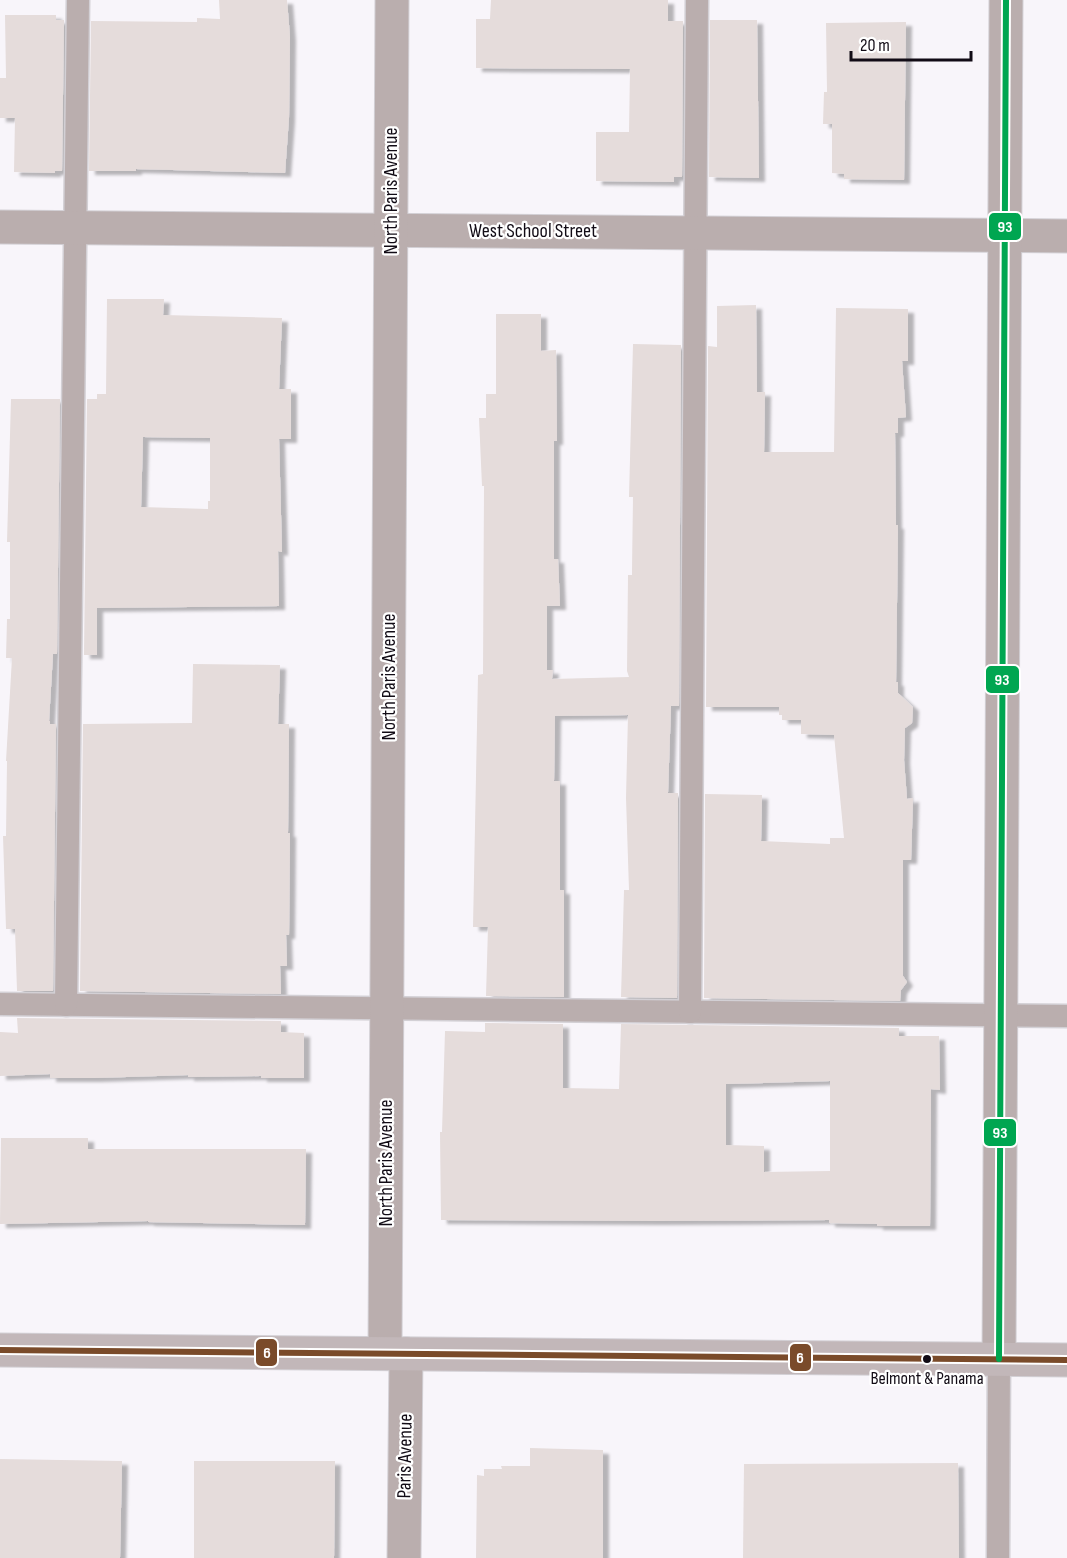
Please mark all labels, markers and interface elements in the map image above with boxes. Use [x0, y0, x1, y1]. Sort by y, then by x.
scale bar [851, 24, 971, 62]
text: 20 m [860, 35, 890, 56]
street label: North Paris Avenue [379, 128, 403, 254]
line badge: 93 [988, 212, 1022, 241]
text: 93 [998, 218, 1012, 237]
street label: West School Street [469, 219, 597, 243]
street label: North Paris Avenue [377, 614, 401, 740]
line badge: 93 [985, 665, 1020, 694]
text: 93 [995, 671, 1009, 690]
street label: North Paris Avenue [374, 1100, 398, 1226]
line badge: 93 [983, 1118, 1017, 1147]
text: 93 [993, 1124, 1007, 1143]
line badge: 6 [255, 1338, 278, 1367]
line badge: 6 [789, 1343, 812, 1372]
text: 6 [263, 1344, 271, 1363]
text: 6 [796, 1349, 804, 1368]
marker: Belmont & Panama [921, 1353, 933, 1365]
place label: Belmont & Panama [870, 1368, 984, 1389]
street label: Paris Avenue [392, 1413, 418, 1499]

